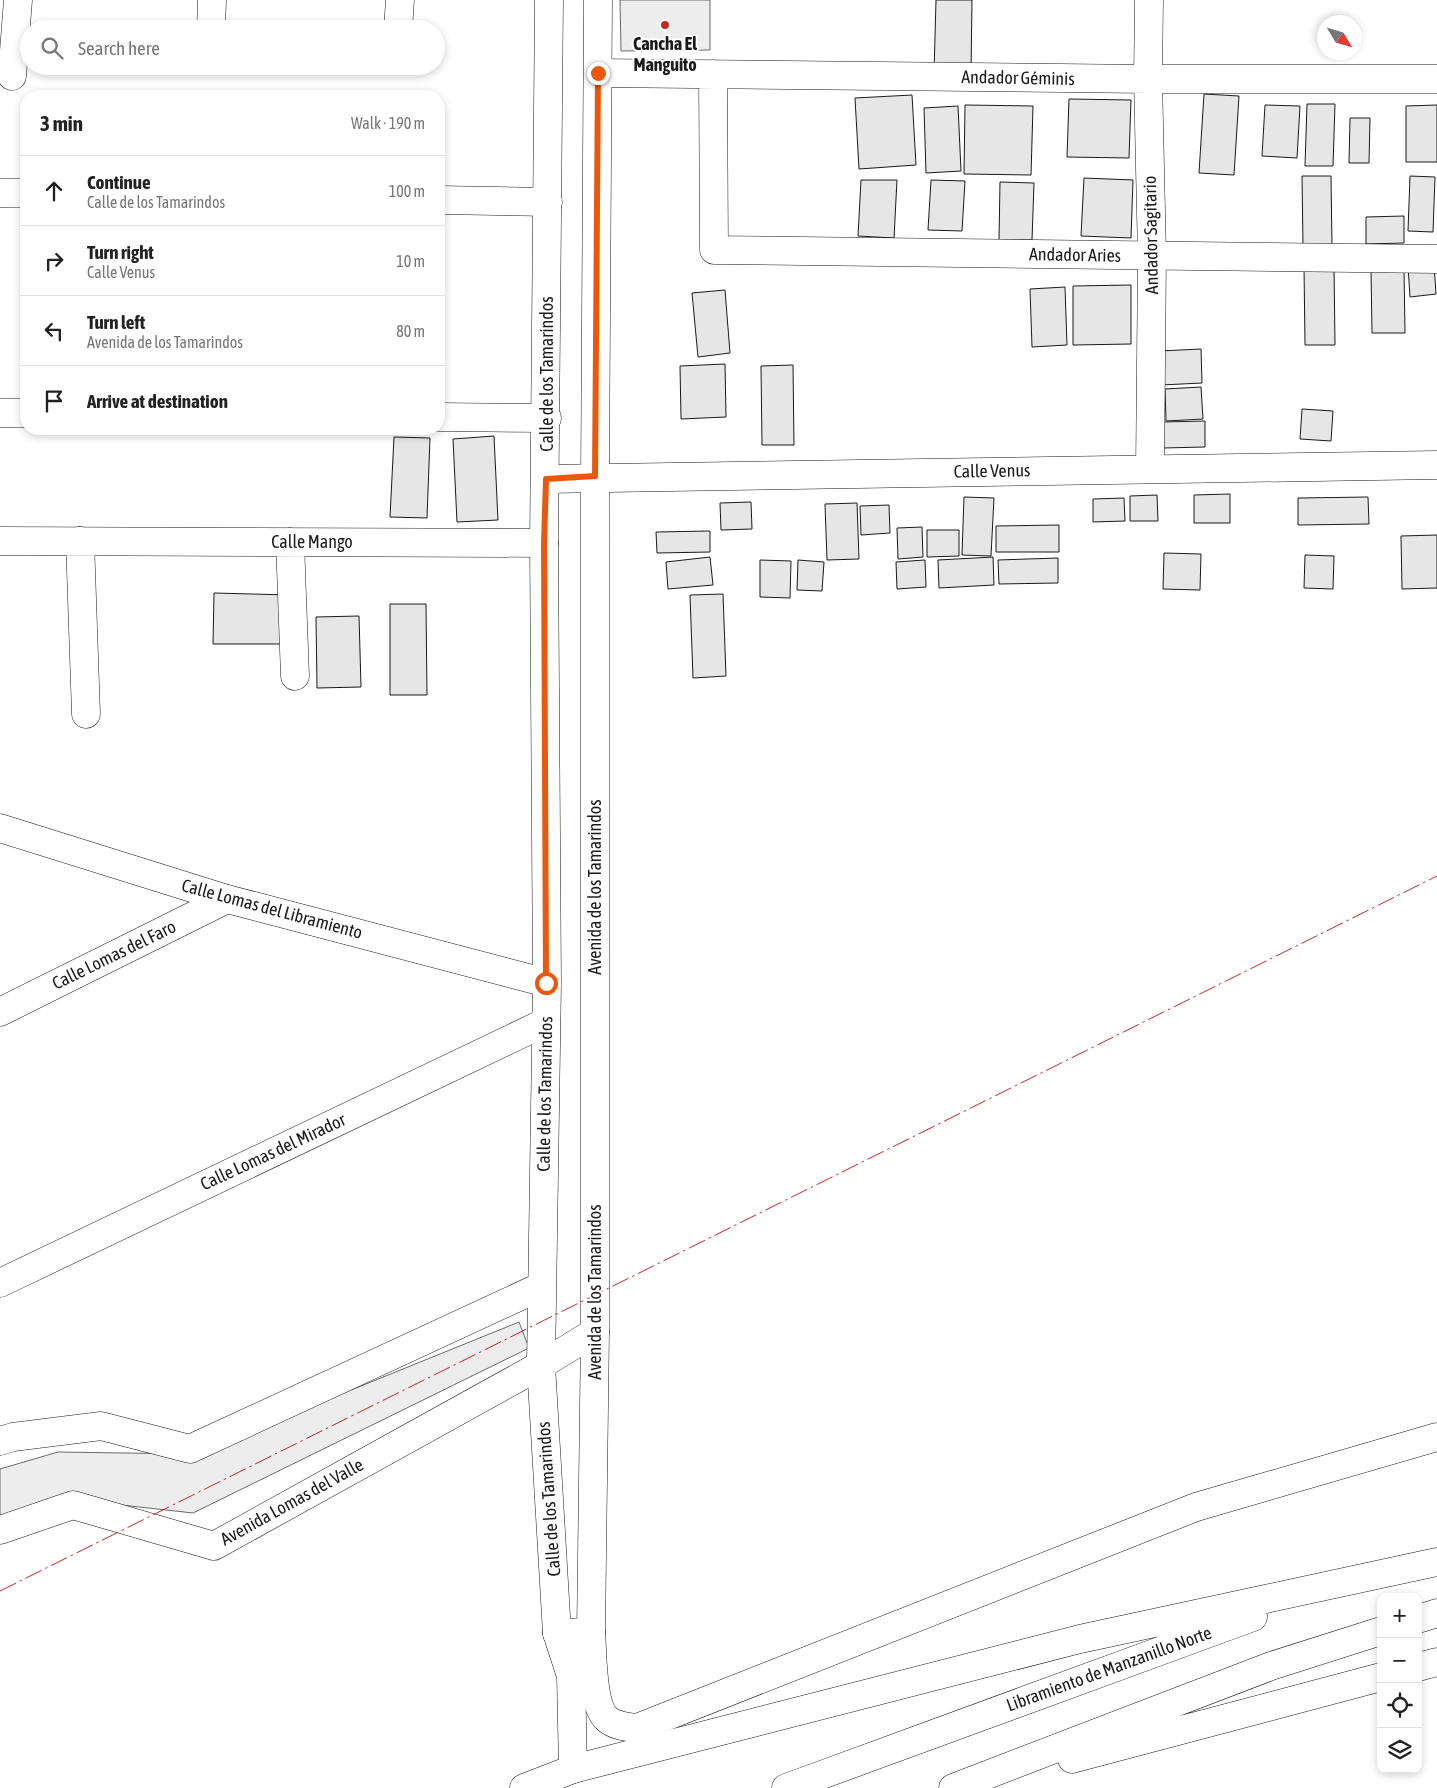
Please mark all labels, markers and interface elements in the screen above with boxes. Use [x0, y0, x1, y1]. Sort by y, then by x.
north arrow [1317, 15, 1362, 60]
marker: Cancha El Manguito [659, 19, 671, 31]
search box [20, 20, 445, 75]
place label: Cancha El Manguito [633, 33, 697, 75]
icon: search [38, 34, 66, 62]
text: Search here [78, 37, 160, 59]
route end [587, 62, 610, 85]
street label: Andador Géminis [961, 66, 1075, 89]
text: 3 min [40, 111, 83, 135]
text: Walk · 190 m [351, 114, 425, 132]
text: Continue [87, 171, 151, 193]
street label: Andador Sagitario [1139, 176, 1162, 294]
icon: ahead [40, 177, 68, 205]
text: 100 m [389, 182, 425, 200]
text: Calle de los Tamarindos [87, 193, 225, 211]
text: Turn right [87, 241, 154, 263]
street label: Andador Aries [1029, 243, 1121, 266]
icon: right [40, 247, 68, 275]
text: 10 m [396, 252, 425, 270]
text: Calle Venus [87, 263, 155, 281]
street label: Calle de los Tamarindos [536, 296, 557, 452]
text: Turn left [87, 311, 145, 333]
icon: left [40, 317, 68, 345]
text: 80 m [396, 322, 425, 340]
text: Avenida de los Tamarindos [87, 333, 243, 351]
icon: arrive [40, 387, 68, 415]
text: Arrive at destination [87, 390, 228, 412]
street label: Calle Venus [953, 459, 1031, 482]
street label: Calle Mango [271, 531, 353, 552]
street label: Avenida de los Tamarindos [584, 799, 605, 975]
street label: Calle Lomas del Libramiento [179, 874, 365, 943]
street label: Calle Lomas del Faro [48, 916, 179, 994]
route start [535, 972, 558, 995]
street label: Calle de los Tamarindos [533, 1016, 556, 1172]
street label: Calle Lomas del Mirador [197, 1108, 349, 1194]
street label: Avenida de los Tamarindos [584, 1204, 605, 1380]
street label: Calle de los Tamarindos [533, 1421, 564, 1577]
street label: Avenida Lomas del Valle [217, 1454, 367, 1550]
map controls [1377, 1593, 1422, 1773]
button: + [1377, 1593, 1422, 1638]
street label: Libramiento de Manzanillo Norte [1003, 1622, 1214, 1715]
button: − [1377, 1638, 1422, 1683]
button: locate [1377, 1683, 1422, 1728]
button: layers [1377, 1728, 1422, 1773]

